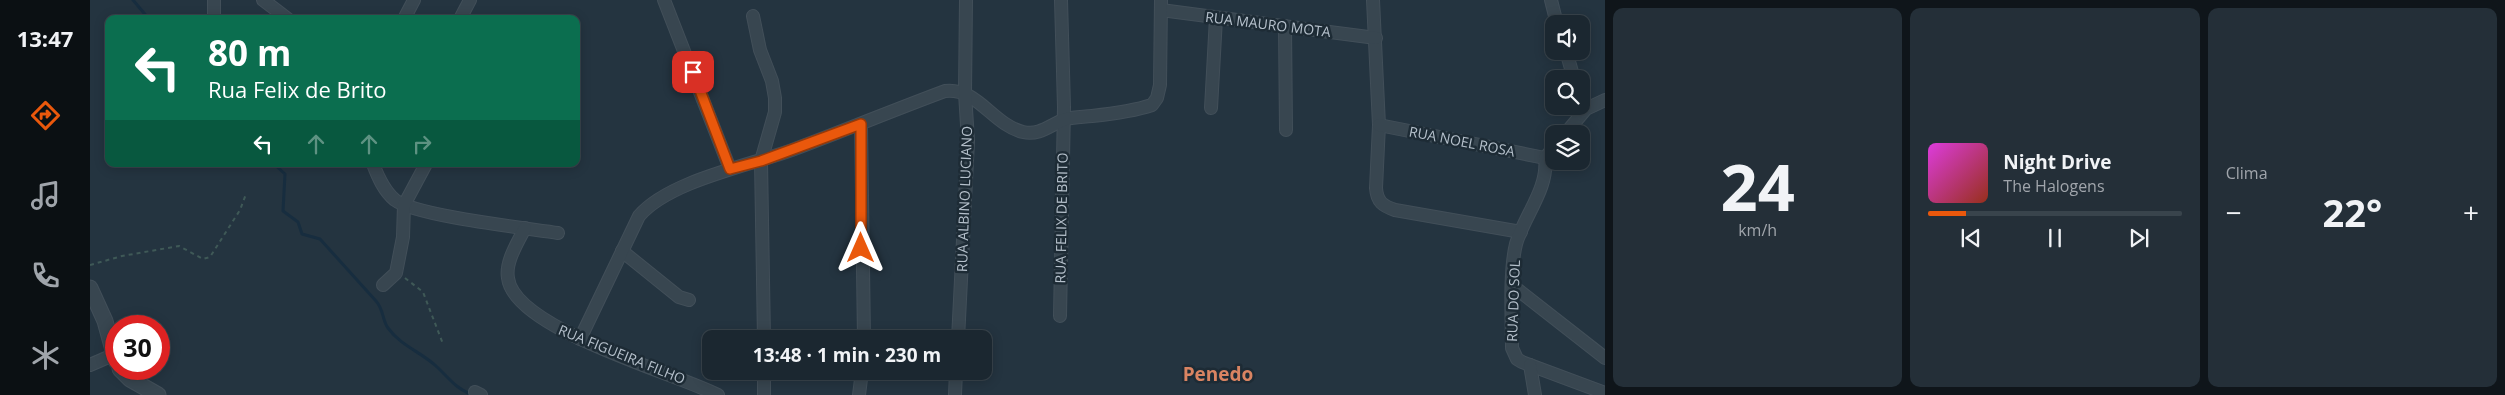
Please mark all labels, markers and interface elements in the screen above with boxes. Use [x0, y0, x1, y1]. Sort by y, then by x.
street label: RUA MAURO MOTA [1204, 7, 1332, 41]
map controls [1545, 15, 1590, 170]
button: sound [1545, 15, 1590, 60]
text: 13:47 [17, 23, 73, 53]
text: 80 m [208, 29, 291, 76]
icon: left [125, 35, 190, 100]
pin [672, 51, 714, 93]
icon: arrive [679, 58, 707, 86]
button: search [1545, 70, 1590, 115]
text: Rua Felix de Brito [208, 74, 386, 104]
icon: directions [28, 98, 63, 133]
street label: RUA NOEL ROSA [1407, 121, 1517, 161]
button: layers [1545, 125, 1590, 170]
street label: RUA ALBINO LUCIANO [952, 126, 976, 272]
icon: left [249, 130, 277, 158]
icon: ahead [302, 130, 330, 158]
icon: ahead [355, 130, 383, 158]
icon: right [408, 130, 436, 158]
text: 24 [1720, 142, 1795, 230]
text: Night Drive [2003, 149, 2112, 175]
street label: RUA FELIX DE BRITO [1050, 152, 1072, 284]
text: Clima [2226, 162, 2268, 184]
text: The Halogens [2003, 175, 2105, 197]
icon: music [28, 178, 63, 213]
text: 22° [2322, 186, 2382, 238]
text: − [2226, 193, 2242, 231]
text: + [2463, 193, 2479, 231]
text: km/h [1738, 219, 1777, 241]
position arrow [834, 221, 886, 273]
icon: previous [1957, 224, 1985, 252]
icon: pause [2041, 224, 2069, 252]
icon: next [2125, 224, 2153, 252]
icon: phone [28, 258, 63, 293]
street label: RUA DO SOL [1502, 260, 1524, 342]
speed limit sign: 30 [105, 315, 170, 380]
street label: RUA FIGUEIRA FILHO [556, 320, 688, 388]
icon: climate [28, 338, 63, 373]
text: 13:48 · 1 min · 230 m [753, 342, 941, 368]
district label: Penedo [1183, 361, 1253, 387]

